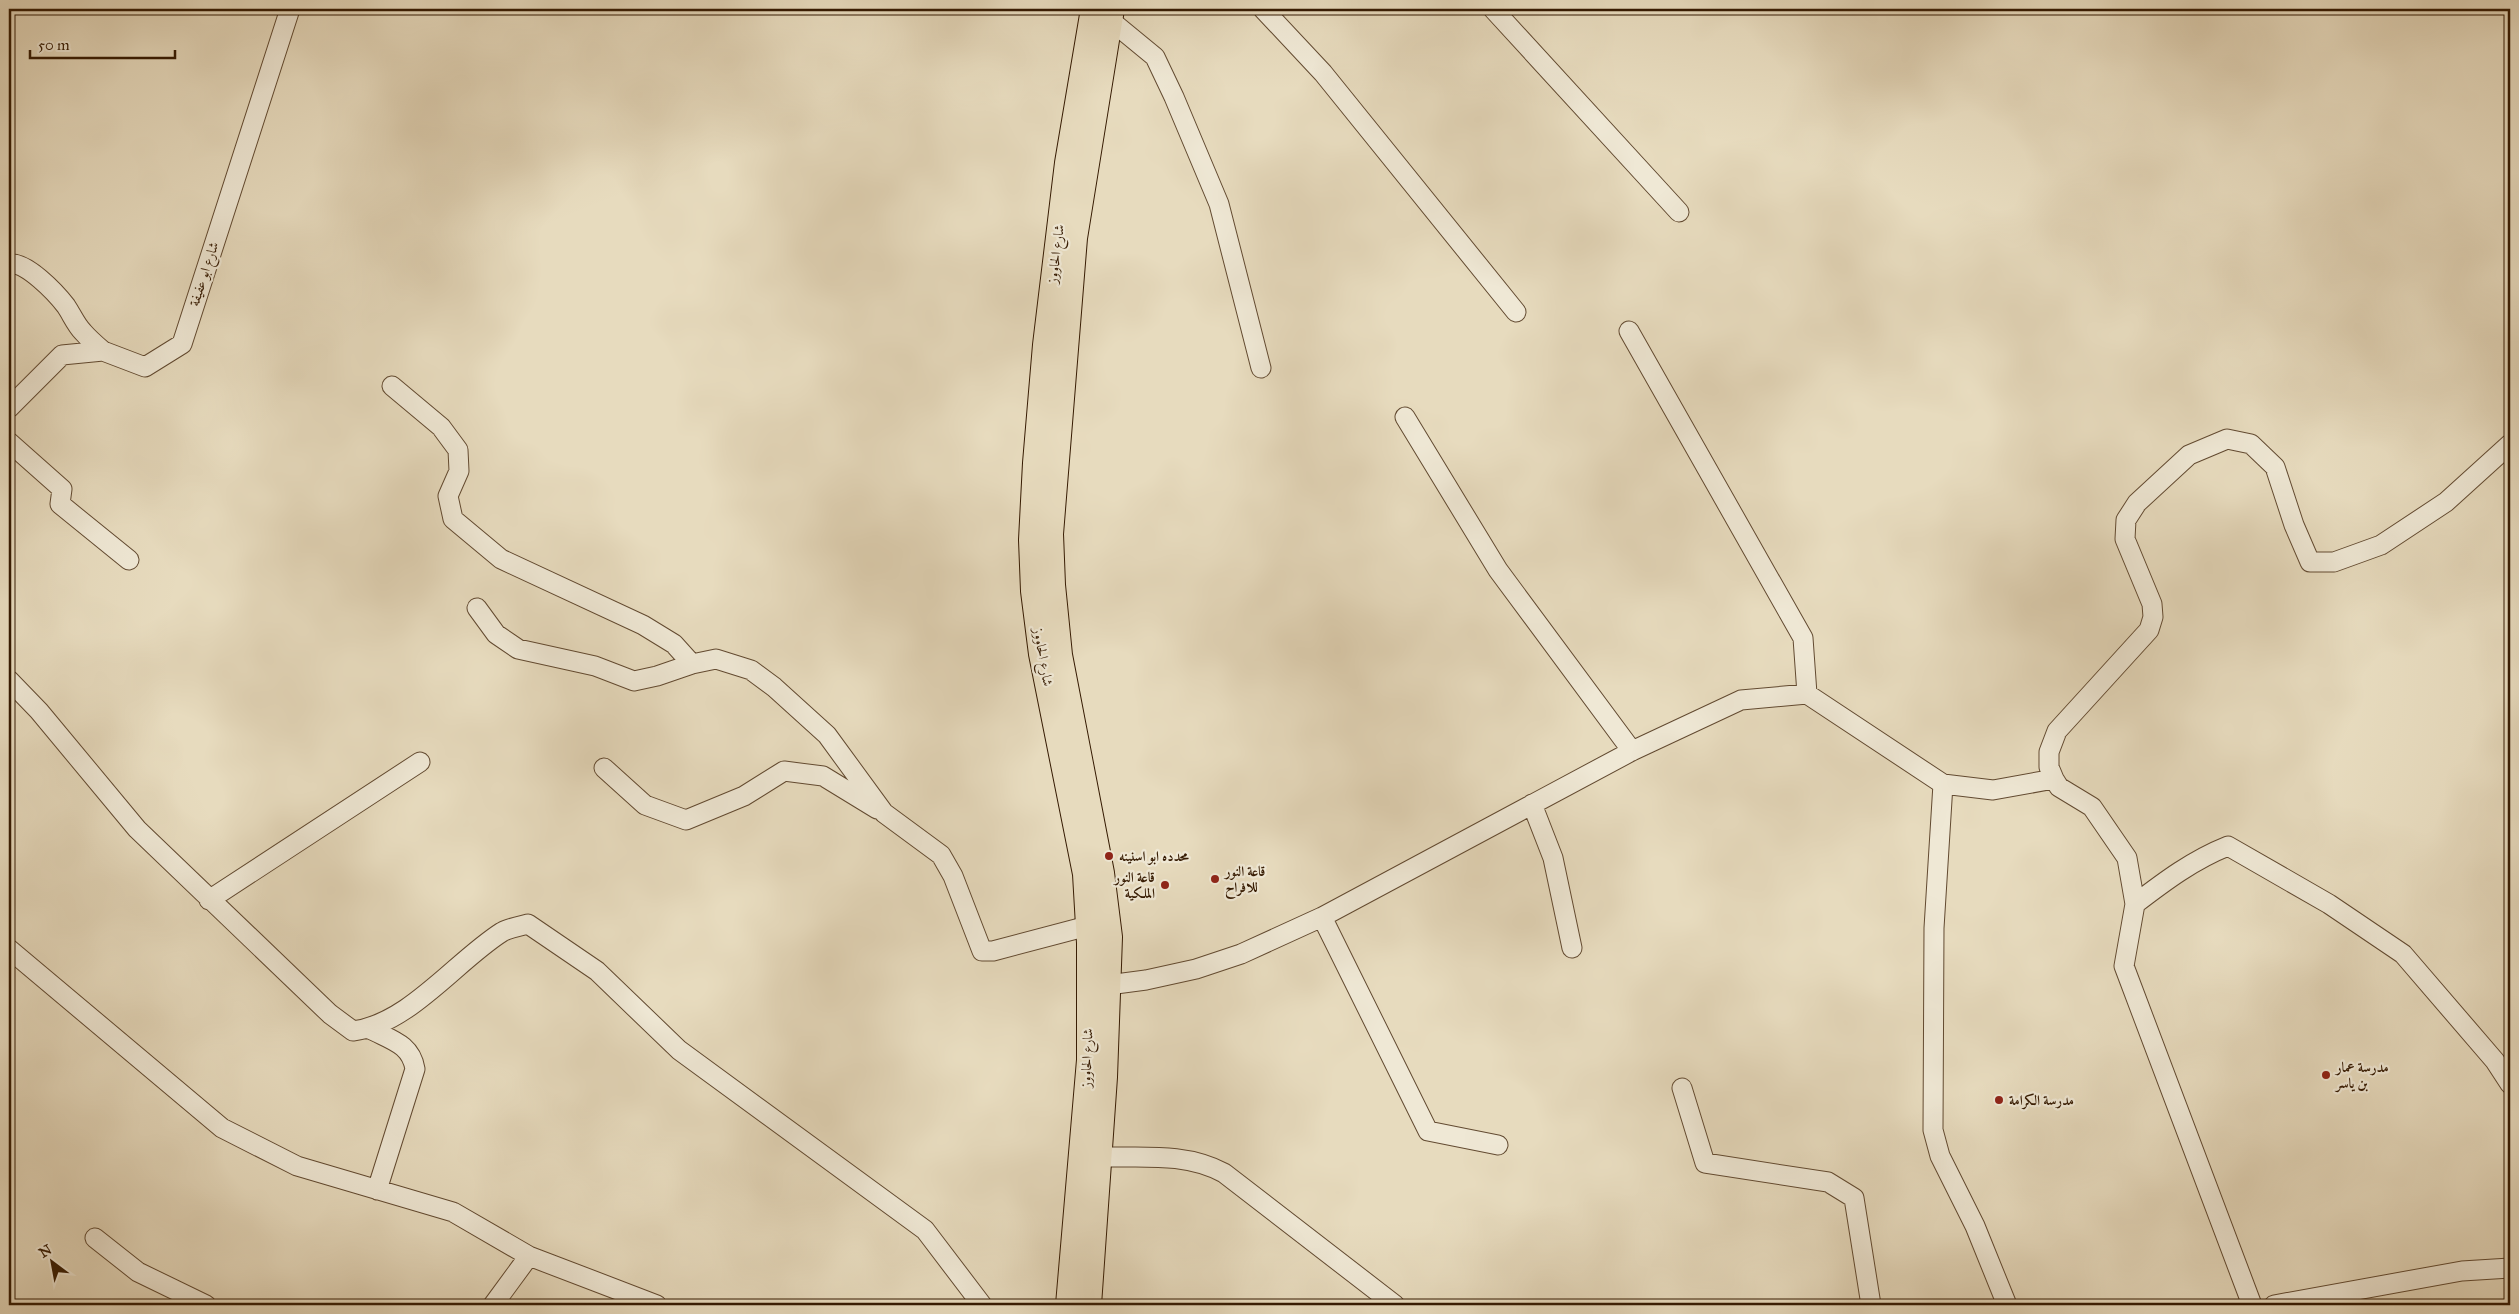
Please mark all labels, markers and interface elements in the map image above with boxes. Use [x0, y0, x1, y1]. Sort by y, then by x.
scale bar [30, 28, 175, 60]
text: 50 m [38, 36, 70, 54]
street label: شارع الحاووز [1044, 224, 1071, 287]
street label: شارع ابو عفيفة [186, 240, 225, 309]
street label: شارع الحاووز [1026, 624, 1057, 688]
place label: محدده ابو اسنينه [1119, 848, 1189, 865]
marker: محدده ابو اسنينه [1103, 850, 1115, 862]
place label: قاعة النور للافراح [1223, 863, 1265, 900]
place label: قاعة النور الملكية [1113, 869, 1155, 902]
marker: قاعة النور للافراح [1209, 873, 1221, 885]
marker: قاعة النور الملكية [1159, 879, 1171, 891]
street label: شارع الحاووز [1077, 1028, 1100, 1090]
place label: مدرسة عمار بن ياسر [2334, 1059, 2389, 1093]
marker: مدرسة عمار بن ياسر [2320, 1069, 2332, 1081]
place label: مدرسة الكرامة [2009, 1092, 2074, 1110]
marker: مدرسة الكرامة [1993, 1094, 2005, 1106]
north arrow [28, 1236, 78, 1286]
text: N [36, 1241, 55, 1262]

